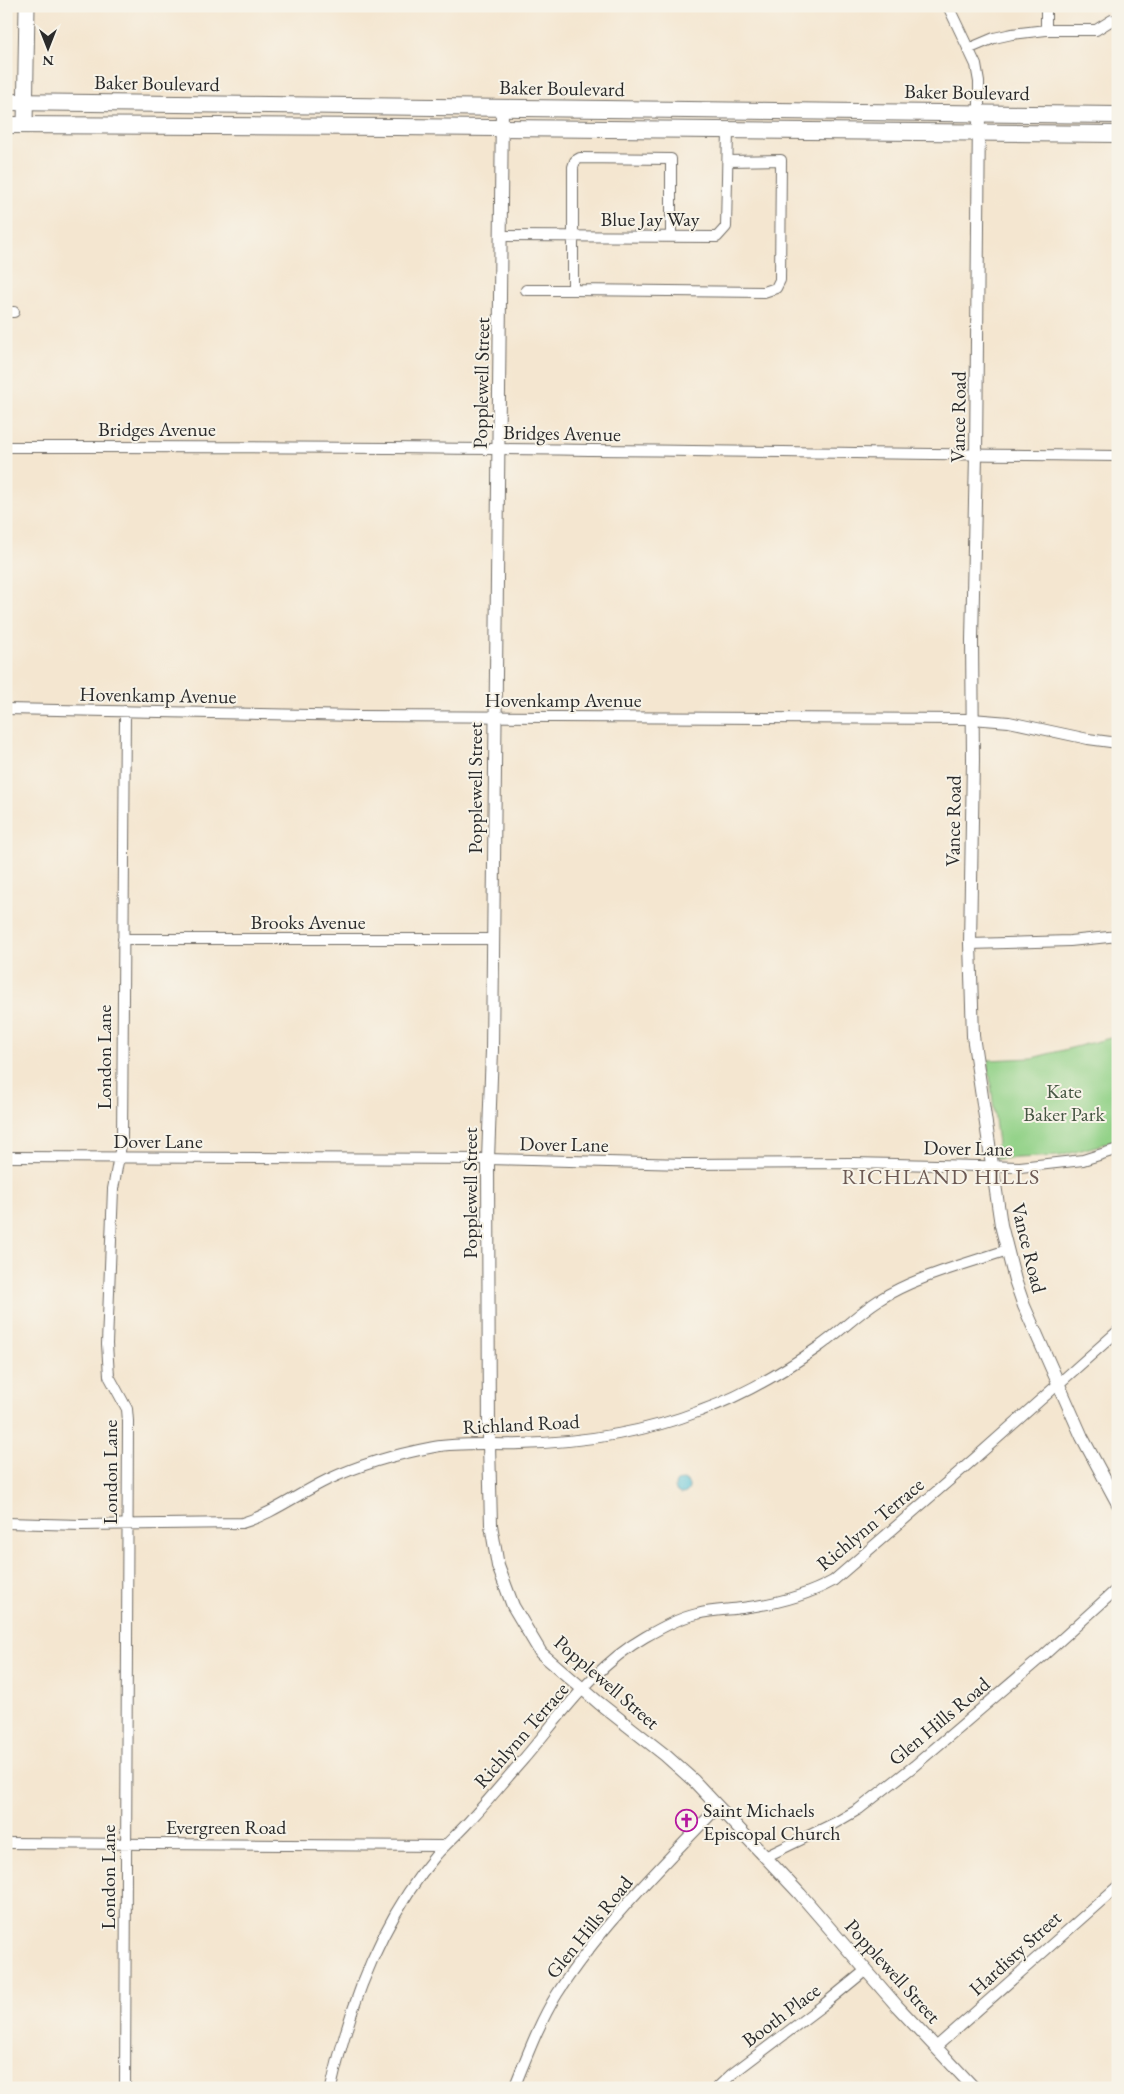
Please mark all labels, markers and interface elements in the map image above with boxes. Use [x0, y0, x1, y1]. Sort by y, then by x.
north arrow [22, 22, 72, 72]
text: N [42, 52, 54, 70]
street label: Baker Boulevard [94, 69, 221, 97]
street label: Baker Boulevard [499, 74, 626, 102]
street label: Baker Boulevard [904, 78, 1031, 106]
street label: Blue Jay Way [600, 206, 700, 232]
street label: Popplewell Street [467, 316, 495, 449]
street label: Vance Road [944, 370, 972, 463]
street label: Bridges Avenue [98, 416, 216, 442]
street label: Bridges Avenue [503, 419, 621, 447]
street label: Hovenkamp Avenue [79, 681, 237, 709]
street label: Hovenkamp Avenue [484, 687, 642, 713]
street label: Popplewell Street [462, 722, 488, 854]
street label: Vance Road [939, 774, 967, 867]
street label: Brooks Avenue [250, 909, 366, 935]
street label: London Lane [91, 1004, 117, 1109]
park label: Kate Baker Park [1023, 1078, 1105, 1127]
street label: Popplewell Street [457, 1127, 483, 1259]
street label: Dover Lane [113, 1128, 203, 1154]
street label: Dover Lane [519, 1130, 609, 1158]
street label: Dover Lane [923, 1134, 1013, 1162]
district label: RICHLAND HILLS [842, 1162, 1040, 1191]
street label: Vance Road [1005, 1201, 1053, 1296]
street label: Richland Road [462, 1408, 581, 1440]
street label: London Lane [97, 1419, 123, 1524]
street label: Richlynn Terrace [811, 1471, 929, 1576]
street label: Popplewell Street [549, 1629, 666, 1735]
street label: Glen Hills Road [883, 1670, 996, 1771]
street label: Richlynn Terrace [468, 1676, 574, 1793]
place label: Saint Michaels Episcopal Church [703, 1797, 841, 1846]
church icon: Saint Michaels Episcopal Church [675, 1809, 699, 1833]
street label: Evergreen Road [166, 1814, 287, 1840]
street label: London Lane [95, 1824, 121, 1929]
street label: Glen Hills Road [540, 1870, 639, 1984]
street label: Hardisty Street [963, 1904, 1067, 2001]
street label: Popplewell Street [839, 1913, 947, 2029]
street label: Booth Place [737, 1977, 826, 2053]

